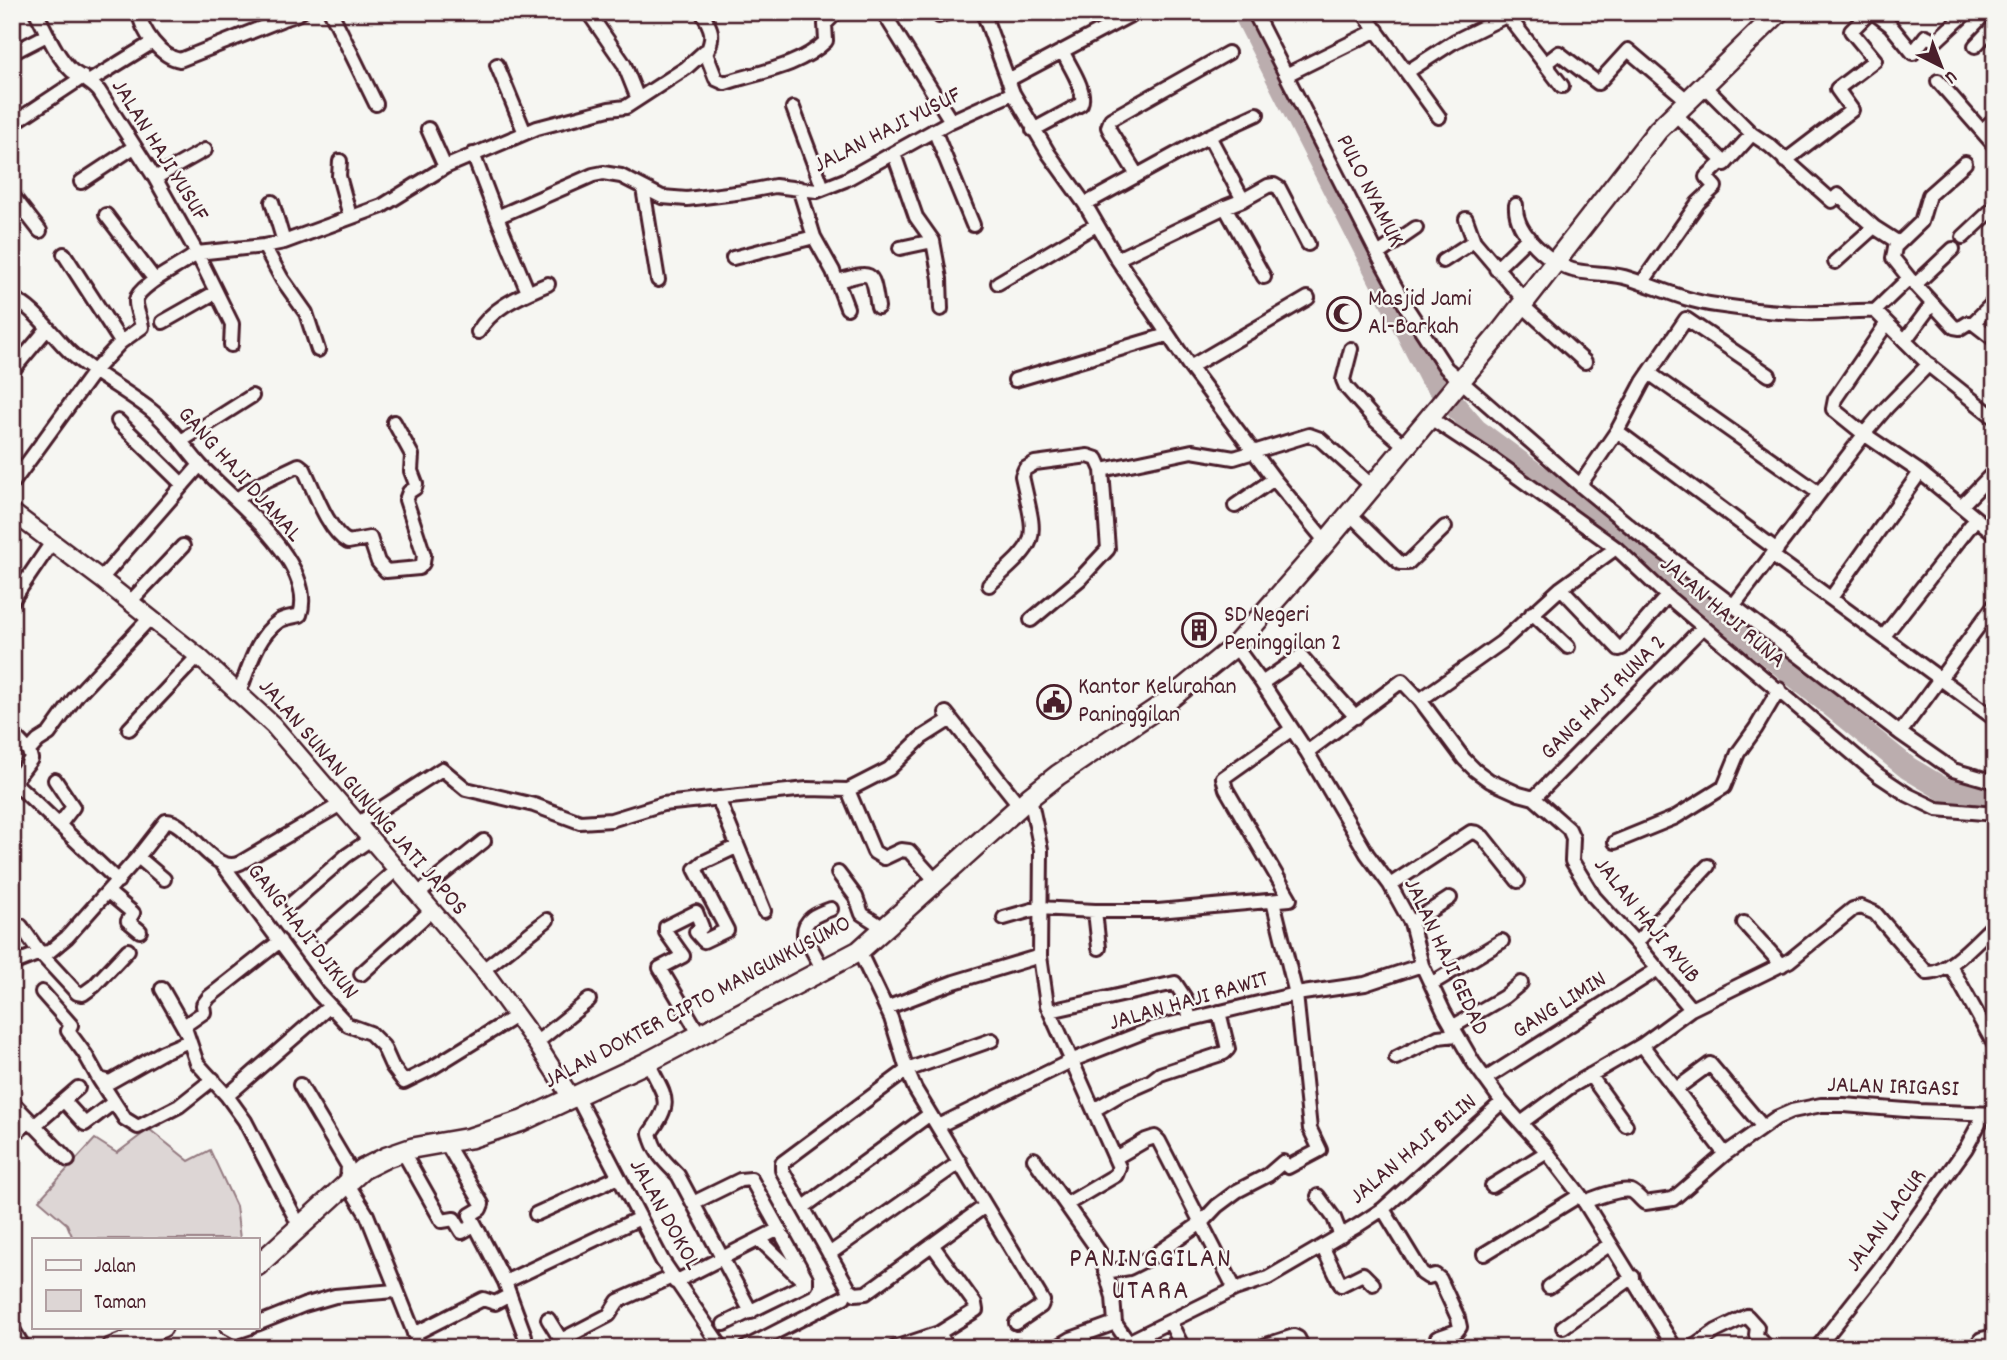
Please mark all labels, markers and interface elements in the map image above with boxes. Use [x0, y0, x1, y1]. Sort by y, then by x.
north arrow [1906, 32, 1976, 102]
text: U [1938, 63, 1962, 89]
street label: JALAN HAJI YUSUF [102, 73, 217, 229]
street label: JALAN HAJI YUSUF [808, 79, 968, 183]
street label: PULO NYAMUK [1326, 129, 1412, 253]
place label: Masjid Jami Al-Barkah [1368, 283, 1472, 345]
mosque icon: Masjid Jami Al-Barkah [1325, 295, 1363, 333]
street label: GANG HAJI DJAMAL [168, 399, 310, 551]
street label: JALAN HAJI RUNA [1651, 549, 1793, 677]
place label: SD Negeri Peninggilan 2 [1224, 599, 1341, 661]
building icon: SD Negeri Peninggilan 2 [1180, 611, 1218, 649]
street label: GANG HAJI RUNA 2 [1533, 627, 1675, 769]
place label: Kantor Kelurahan Paninggilan [1078, 671, 1237, 733]
street label: JALAN SUNAN GUNUNG JATI JAPOS [249, 672, 475, 924]
public building icon: Kantor Kelurahan Paninggilan [1035, 683, 1073, 721]
street label: JALAN HAJI AYUB [1584, 850, 1708, 992]
street label: GANG HAJI DJIKUN [238, 857, 366, 1007]
street label: JALAN HAJI GEDAD [1394, 873, 1496, 1041]
street label: JALAN DOKTER CIPTO MANGUNKUSUMO [538, 907, 858, 1099]
street label: JALAN HAJI RAWIT [1105, 963, 1273, 1041]
street label: GANG LIMIN [1506, 964, 1614, 1048]
street label: JALAN IRIGASI [1826, 1069, 1960, 1107]
street label: JALAN HAJI BILIN [1343, 1086, 1485, 1214]
street label: JALAN DOKOL [619, 1153, 709, 1277]
street label: JALAN LACUR [1838, 1162, 1936, 1280]
legend [32, 1238, 259, 1328]
district label: PANINGGILAN UTARA [1069, 1241, 1233, 1313]
text: Jalan [94, 1253, 136, 1283]
text: Taman [94, 1289, 146, 1319]

